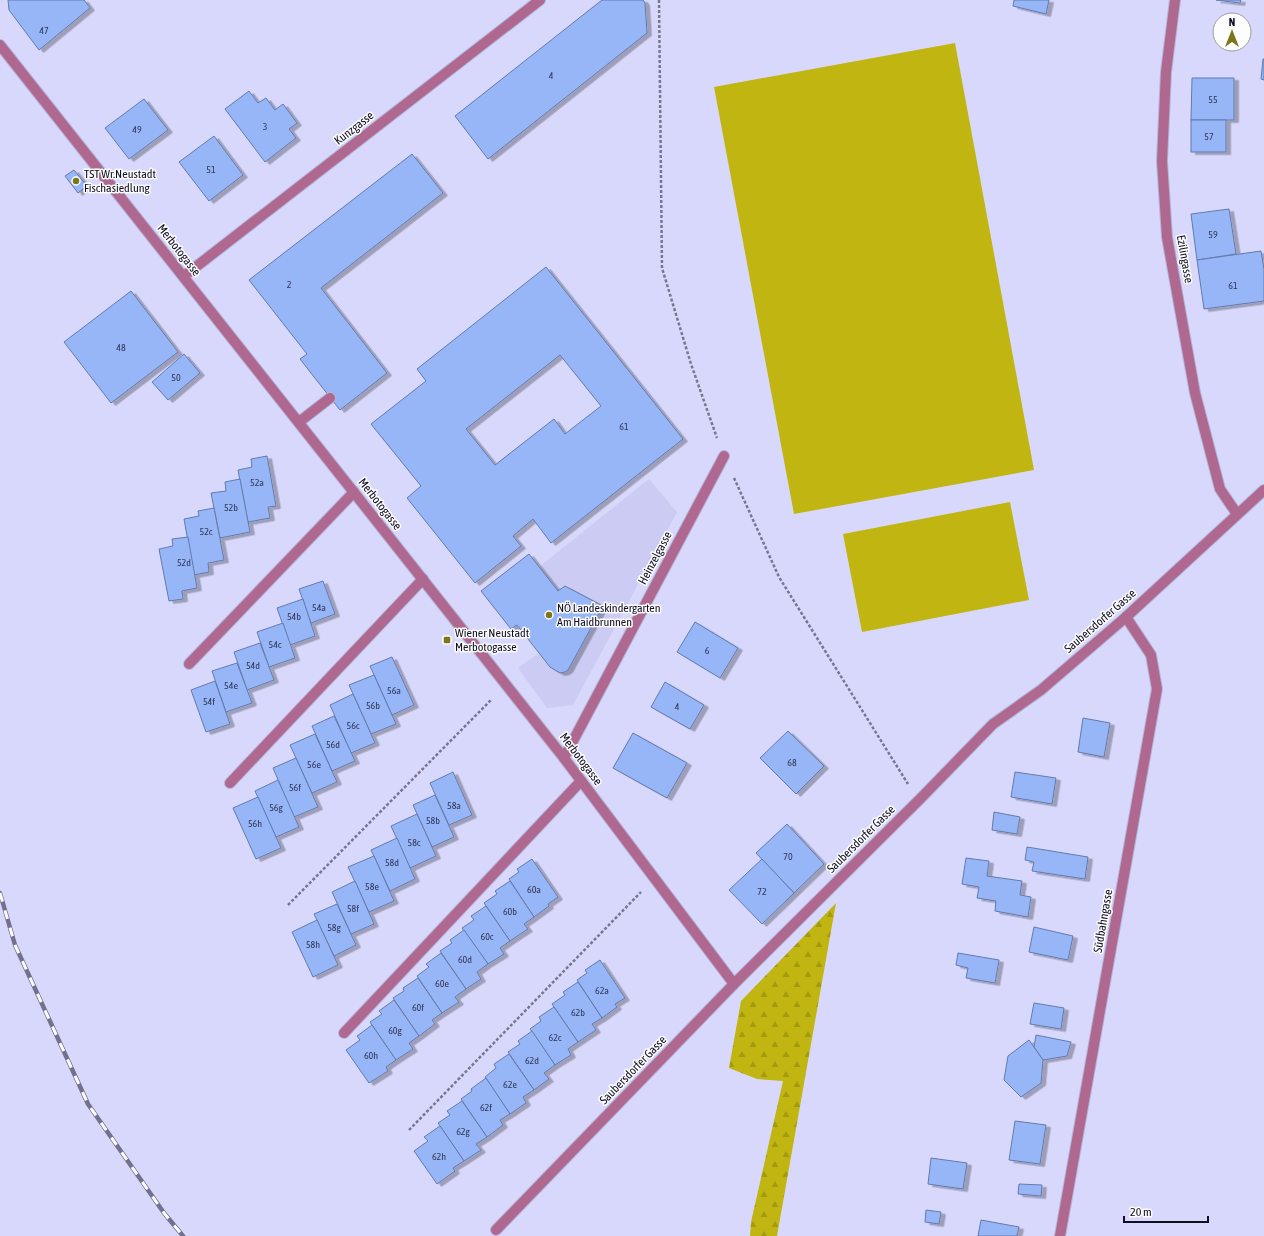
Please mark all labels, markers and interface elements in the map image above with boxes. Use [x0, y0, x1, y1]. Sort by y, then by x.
north arrow [1212, 12, 1252, 52]
text: N [1229, 16, 1235, 28]
house number: 47 [39, 25, 49, 36]
house number: 4 [549, 70, 554, 81]
house number: 55 [1208, 94, 1218, 105]
street label: Kunzgasse [332, 108, 376, 148]
house number: 3 [263, 121, 268, 132]
house number: 49 [132, 124, 142, 135]
house number: 57 [1204, 131, 1214, 142]
house number: 51 [206, 164, 216, 175]
place label: TST Wr.Neustadt Fischasiedlung [84, 167, 156, 195]
marker: TST Wr.Neustadt Fischasiedlung [71, 176, 81, 186]
street label: Merbotogasse [154, 221, 204, 279]
house number: 59 [1208, 229, 1218, 240]
street label: Ezilingasse [1174, 234, 1196, 284]
house number: 2 [287, 279, 292, 290]
house number: 61 [1228, 280, 1238, 291]
house number: 48 [116, 342, 126, 353]
house number: 50 [171, 372, 181, 383]
house number: 61 [619, 421, 629, 432]
street label: Merbotogasse [355, 475, 405, 533]
house number: 52a [250, 477, 264, 488]
house number: 52b [224, 502, 238, 513]
house number: 52c [199, 526, 213, 537]
street label: Heinzelgasse [635, 529, 675, 587]
house number: 52d [177, 557, 191, 568]
street label: Saubersdorfer Gasse [1061, 586, 1139, 656]
place label: NÖ Landeskindergarten Am Haidbrunnen [557, 601, 661, 629]
house number: 54a [312, 602, 326, 613]
marker: NÖ Landeskindergarten Am Haidbrunnen [544, 610, 554, 620]
house number: 54b [287, 611, 301, 622]
place label: Wiener Neustadt Merbotogasse [455, 626, 530, 654]
marker: Wiener Neustadt Merbotogasse [442, 635, 452, 645]
house number: 54c [268, 639, 282, 650]
house number: 6 [705, 645, 710, 656]
house number: 54d [246, 660, 260, 671]
house number: 54e [224, 680, 238, 691]
house number: 56a [387, 685, 401, 696]
house number: 54f [203, 696, 215, 707]
house number: 56b [366, 700, 380, 711]
house number: 4 [675, 701, 680, 712]
house number: 56c [346, 720, 360, 731]
street label: Merbotogasse [557, 730, 605, 788]
house number: 56d [326, 739, 340, 750]
house number: 68 [787, 757, 797, 768]
house number: 56e [307, 759, 321, 770]
house number: 56f [289, 782, 301, 793]
house number: 58a [447, 800, 461, 811]
house number: 56g [269, 802, 284, 813]
street label: Saubersdorfer Gasse [824, 802, 898, 876]
house number: 58b [426, 815, 440, 826]
house number: 56h [248, 818, 262, 829]
house number: 58c [407, 837, 421, 848]
house number: 70 [783, 851, 793, 862]
house number: 58d [385, 857, 399, 868]
house number: 58e [365, 881, 379, 892]
house number: 60a [527, 884, 541, 895]
house number: 72 [757, 886, 767, 897]
street label: Südbahngasse [1091, 888, 1115, 954]
house number: 58f [347, 903, 359, 914]
house number: 60b [503, 906, 517, 917]
house number: 58g [327, 922, 342, 933]
house number: 60c [480, 931, 494, 942]
house number: 58h [306, 939, 320, 950]
house number: 60d [458, 954, 472, 965]
house number: 60e [435, 978, 449, 989]
house number: 62a [595, 985, 609, 996]
house number: 60f [412, 1002, 424, 1013]
house number: 62b [571, 1007, 585, 1018]
house number: 60g [388, 1025, 403, 1036]
house number: 62c [548, 1032, 562, 1043]
street label: Saubersdorfer Gasse [597, 1033, 669, 1107]
house number: 60h [364, 1050, 378, 1061]
house number: 62d [525, 1055, 539, 1066]
house number: 62e [503, 1079, 517, 1090]
house number: 62f [480, 1102, 492, 1113]
house number: 62g [456, 1126, 471, 1137]
house number: 62h [432, 1151, 446, 1162]
scale bar [1124, 1198, 1208, 1224]
text: 20 m [1130, 1205, 1152, 1219]

